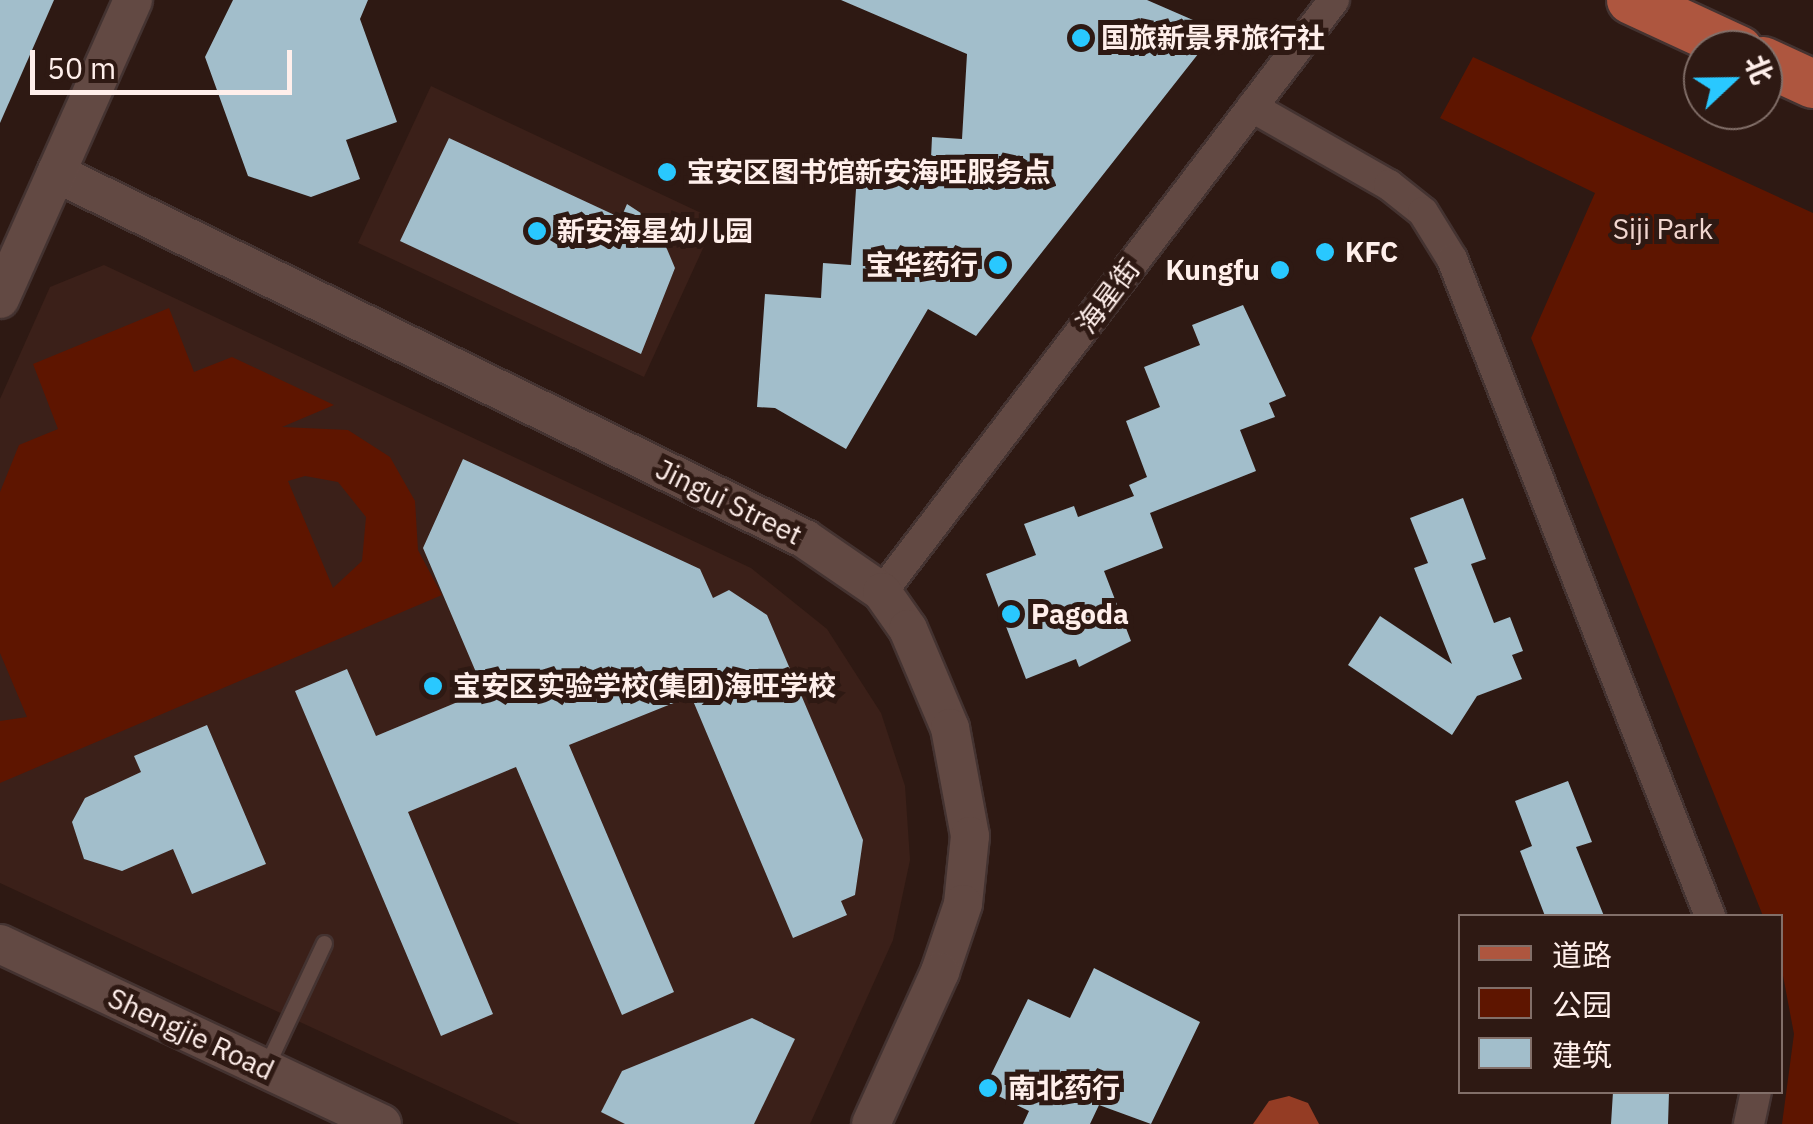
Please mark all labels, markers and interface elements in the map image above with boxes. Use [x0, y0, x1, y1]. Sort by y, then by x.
place label: 国旅新景界旅行社 [1101, 21, 1325, 55]
marker: 国旅新景界旅行社 [1070, 27, 1092, 49]
scale bar [35, 30, 298, 92]
north arrow [1683, 30, 1783, 130]
text: 50 m [47, 48, 116, 87]
text: 北 [1737, 49, 1782, 89]
place label: 宝安区图书馆新安海旺服务点 [687, 155, 1051, 189]
marker: 宝安区图书馆新安海旺服务点 [656, 161, 678, 183]
park label: Siji Park [1613, 212, 1713, 246]
place label: 新安海星幼儿园 [557, 214, 753, 248]
marker: 新安海星幼儿园 [526, 220, 548, 242]
place label: KFC [1345, 235, 1398, 269]
marker: KFC [1314, 241, 1336, 263]
place label: 宝华药行 [866, 248, 978, 282]
street label: 海星街 [1069, 252, 1147, 340]
place label: Kungfu [1165, 253, 1260, 287]
marker: 宝华药行 [987, 254, 1009, 276]
marker: Kungfu [1269, 259, 1291, 281]
street label: Jingui Street [651, 452, 807, 552]
place label: Pagoda [1031, 597, 1129, 631]
marker: Pagoda [1000, 603, 1022, 625]
place label: 宝安区实验学校(集团)海旺学校 [453, 669, 836, 703]
marker: 宝安区实验学校(集团)海旺学校 [422, 675, 444, 697]
legend [1458, 914, 1783, 1094]
text: 道路 [1552, 935, 1612, 974]
street label: Shengjie Road [103, 981, 279, 1087]
text: 公园 [1552, 985, 1612, 1024]
text: 建筑 [1552, 1035, 1612, 1074]
place label: 南北药行 [1008, 1071, 1120, 1105]
marker: 南北药行 [977, 1077, 999, 1099]

